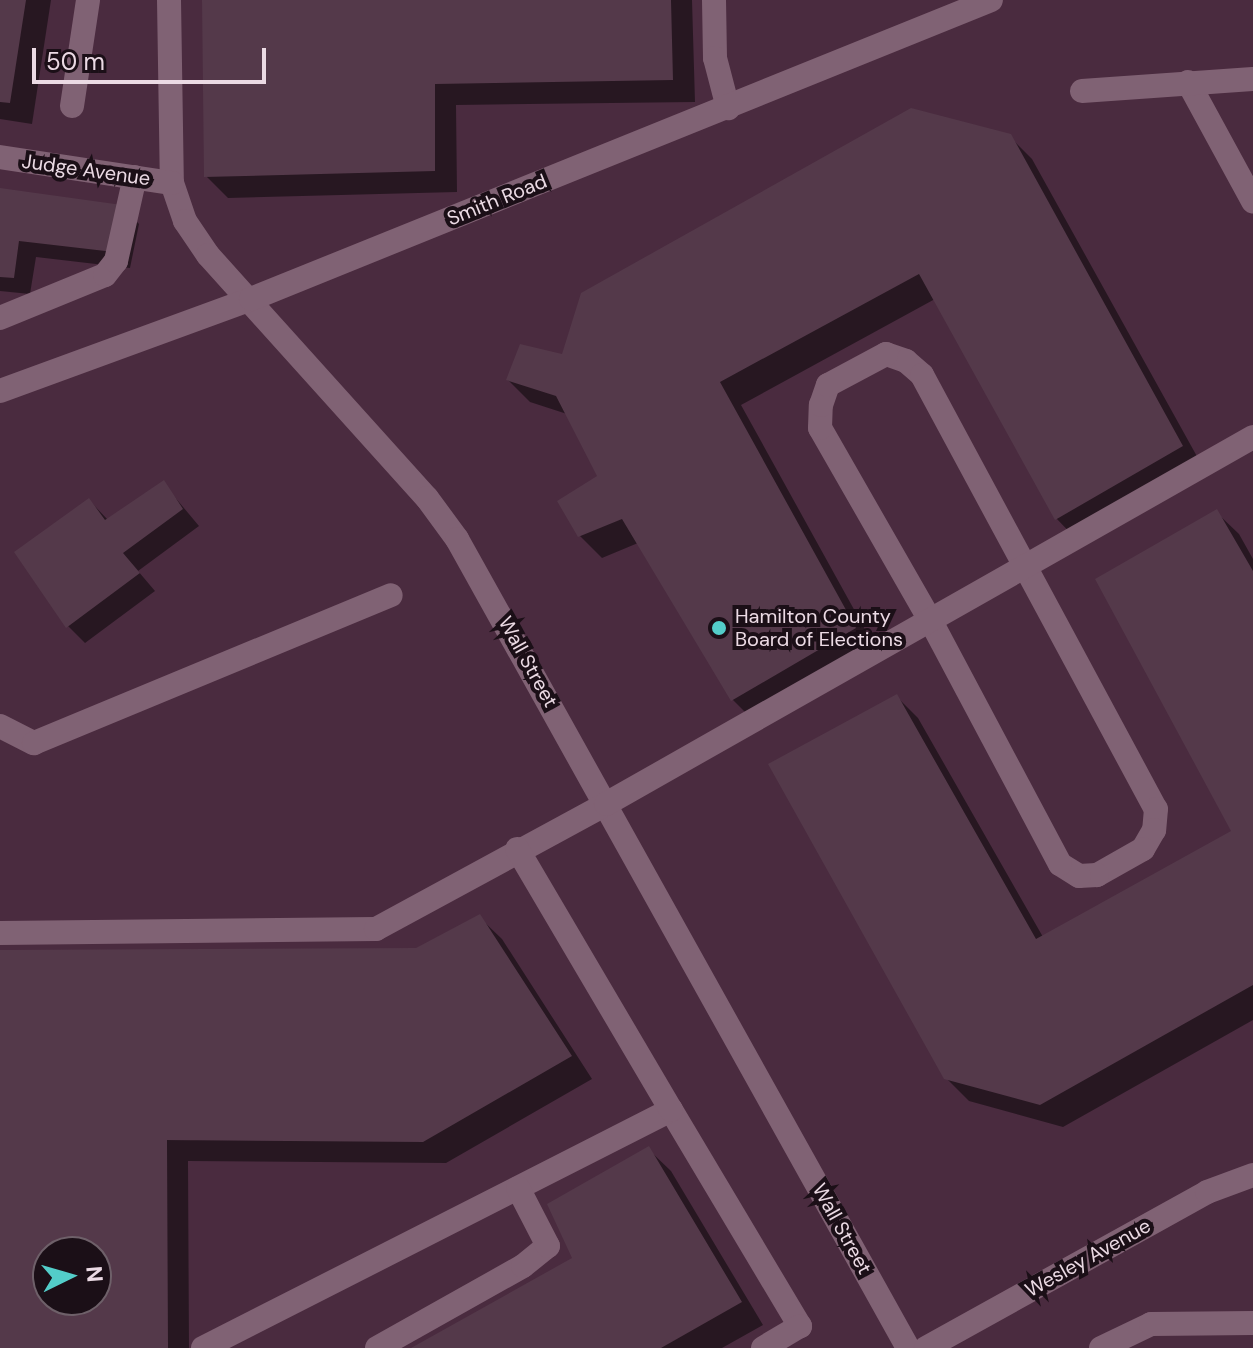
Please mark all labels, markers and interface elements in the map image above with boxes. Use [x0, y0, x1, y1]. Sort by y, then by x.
scale bar [36, 32, 270, 82]
text: 50 m [46, 46, 105, 77]
street label: Judge Avenue [20, 149, 152, 191]
street label: Smith Road [444, 169, 550, 231]
place label: Hamilton County Board of Elections [735, 604, 903, 651]
street label: Wall Street [493, 612, 563, 712]
marker: Hamilton County Board of Elections [710, 619, 728, 637]
street label: Wall Street [807, 1179, 877, 1279]
street label: Wesley Avenue [1021, 1214, 1155, 1302]
north arrow [32, 1236, 112, 1316]
text: N [79, 1265, 110, 1283]

